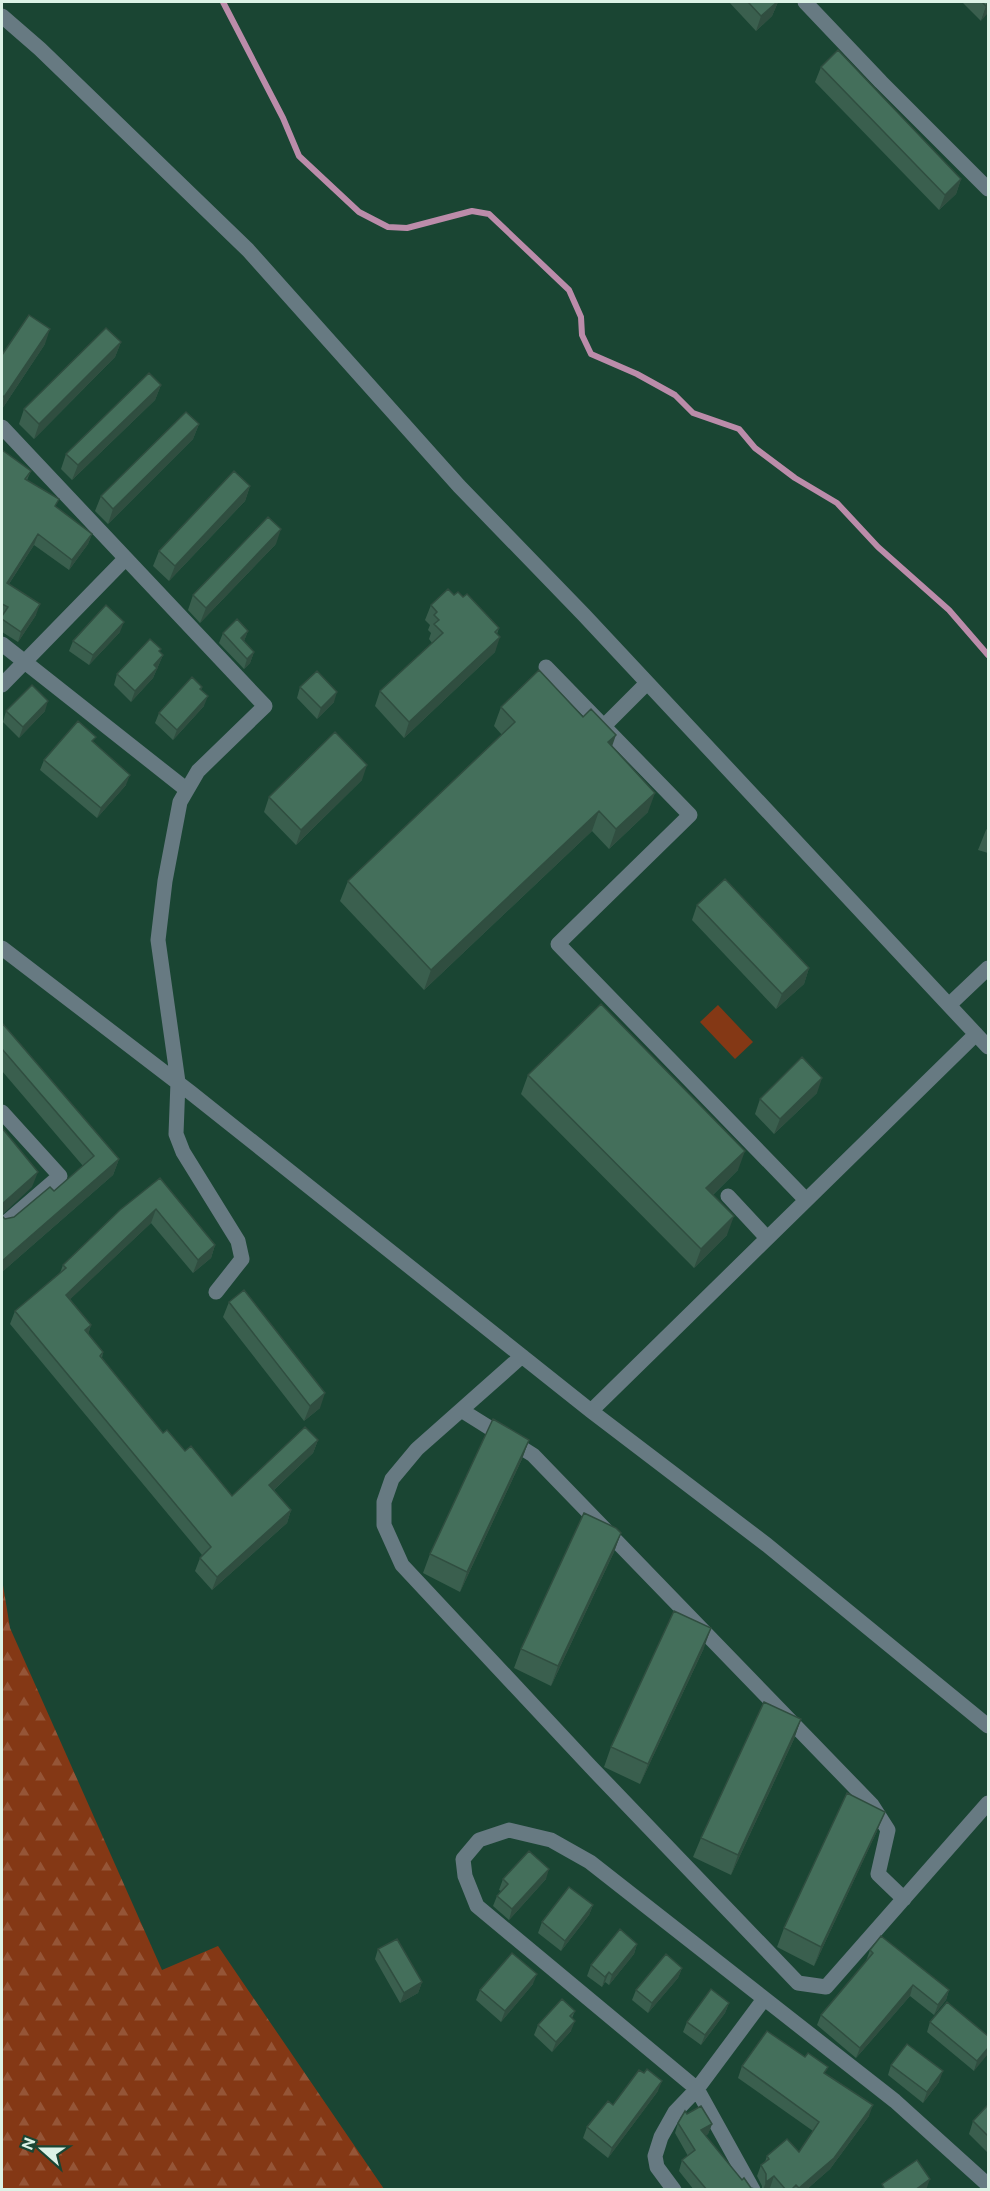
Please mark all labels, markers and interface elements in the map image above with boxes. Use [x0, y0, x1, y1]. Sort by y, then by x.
north arrow [12, 2119, 72, 2179]
text: N [17, 2135, 39, 2152]

